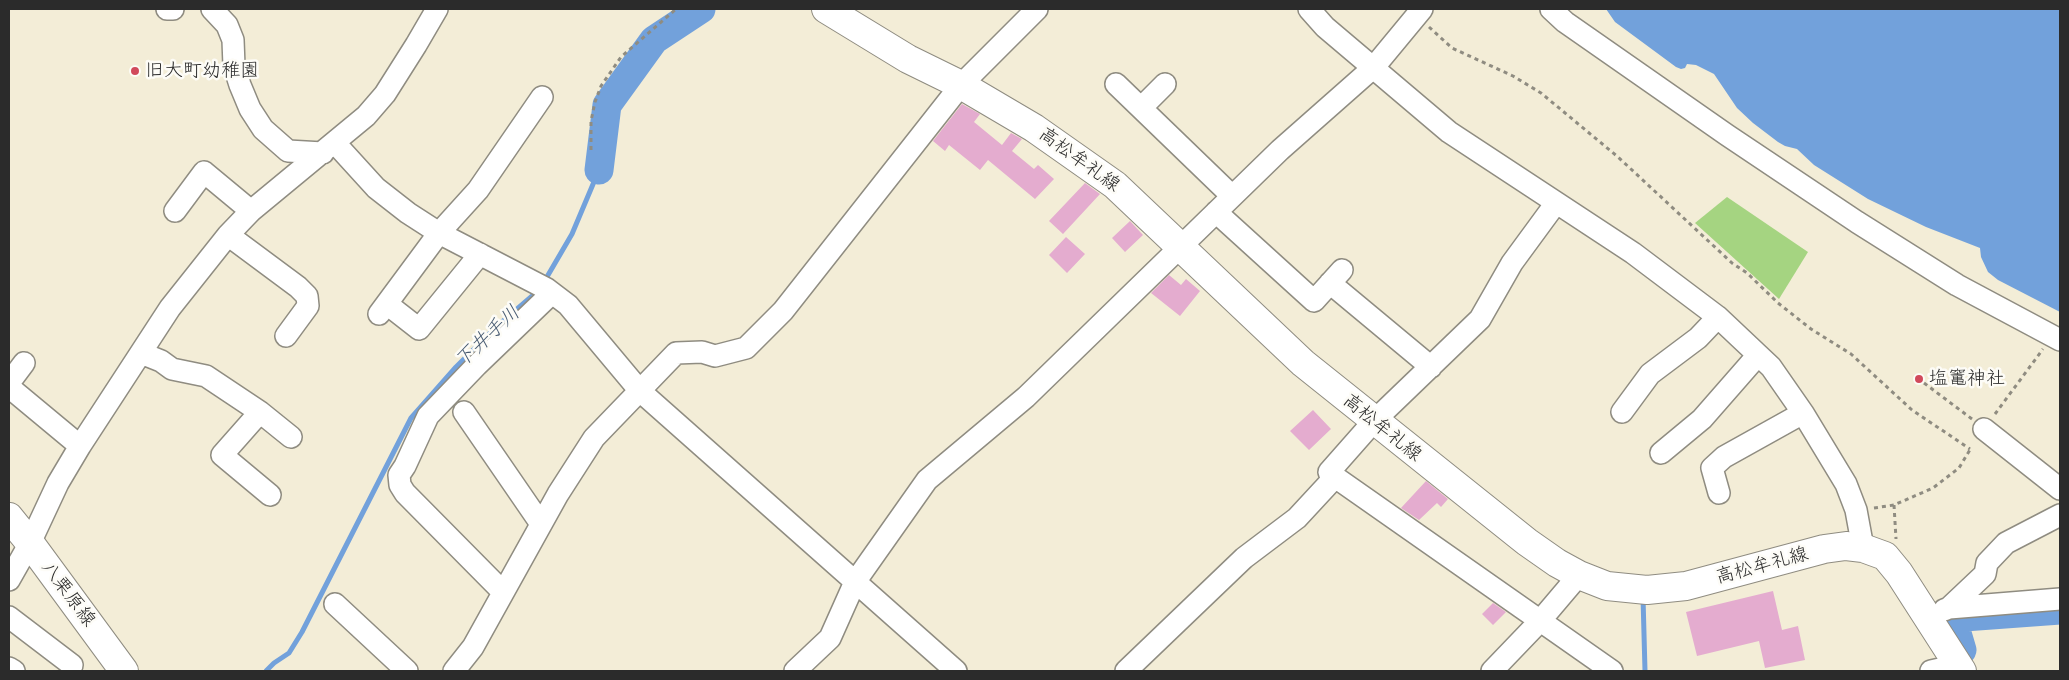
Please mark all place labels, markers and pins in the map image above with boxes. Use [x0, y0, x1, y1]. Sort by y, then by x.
place label: 旧大町幼稚園 [145, 60, 259, 82]
marker: 旧大町幼稚園 [129, 65, 141, 77]
place label: 塩竃神社 [1929, 368, 2005, 390]
marker: 塩竃神社 [1913, 373, 1925, 385]

